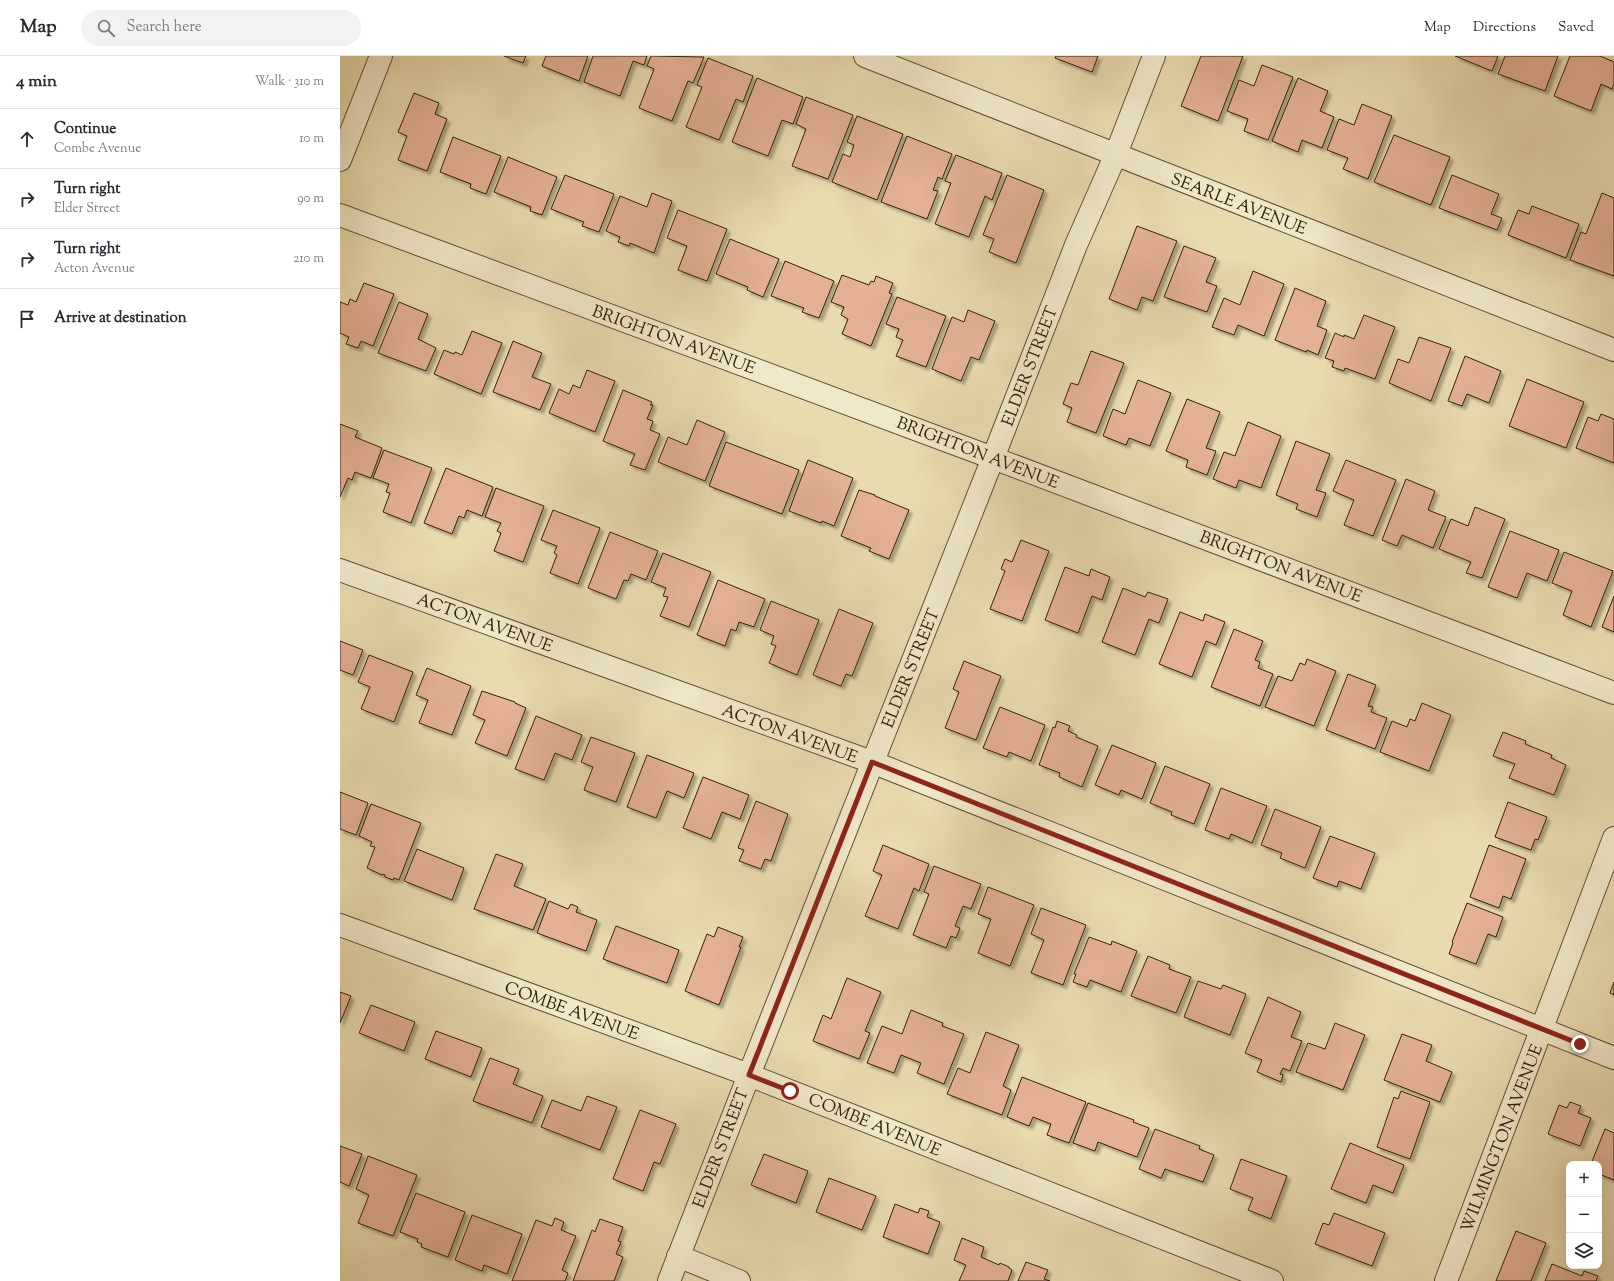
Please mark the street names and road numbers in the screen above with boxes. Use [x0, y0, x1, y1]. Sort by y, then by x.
street label: SEARLE AVENUE [1167, 168, 1310, 242]
street label: BRIGHTON AVENUE [588, 300, 758, 382]
street label: ELDER STREET [997, 303, 1065, 430]
street label: BRIGHTON AVENUE [893, 412, 1062, 496]
street label: BRIGHTON AVENUE [1196, 526, 1365, 610]
street label: ACTON AVENUE [413, 588, 556, 660]
street label: ELDER STREET [877, 605, 947, 732]
street label: ACTON AVENUE [718, 699, 861, 771]
street label: COMBE AVENUE [501, 976, 642, 1047]
street label: WILMINGTON AVENUE [1456, 1041, 1550, 1236]
street label: ELDER STREET [688, 1085, 756, 1212]
street label: COMBE AVENUE [804, 1088, 944, 1163]

